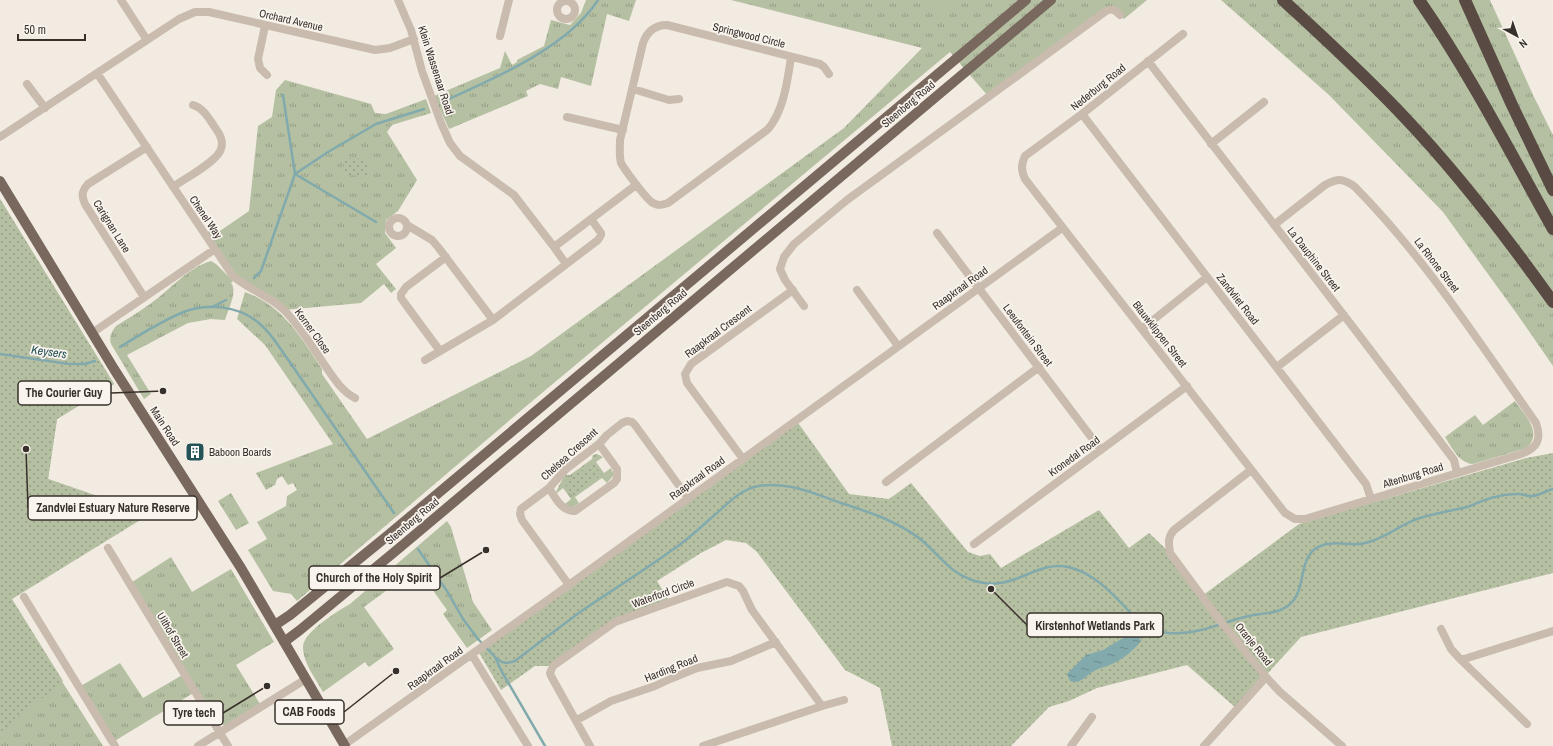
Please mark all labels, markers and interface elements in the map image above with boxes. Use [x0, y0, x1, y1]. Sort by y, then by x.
street label: Orchard Avenue [258, 6, 324, 34]
scale bar [18, 16, 85, 42]
north arrow [1497, 16, 1537, 56]
street label: Springwood Circle [711, 19, 787, 51]
text: 50 m [24, 22, 46, 38]
street label: Klein Wassenaar Road [415, 24, 457, 116]
text: N [1516, 36, 1530, 51]
street label: Nederburg Road [1068, 61, 1128, 113]
street label: Steenberg Road [878, 78, 938, 130]
street label: Chenel Way [187, 193, 226, 242]
street label: Carignan Lane [90, 197, 134, 255]
street label: La Dauphine Street [1284, 224, 1344, 295]
street label: La Rhone Street [1411, 235, 1463, 296]
street label: Raapkraal Road [930, 263, 990, 313]
street label: Zandvliet Road [1214, 271, 1262, 327]
street label: Steenberg Road [630, 286, 690, 338]
street label: Blauwklippen Street [1130, 298, 1191, 370]
street label: Raapkraal Crescent [682, 301, 754, 361]
street label: Leeufontein Street [1000, 301, 1056, 369]
street label: Kerner Close [292, 306, 334, 356]
water label: Keysers [30, 342, 68, 362]
callout: The Courier Guy [18, 381, 111, 405]
text: The Courier Guy [25, 385, 103, 401]
street label: Main Road [147, 404, 183, 448]
street label: Chelsea Crescent [538, 424, 601, 483]
street label: Kronedal Road [1046, 433, 1102, 479]
building icon: Baboon Boards [184, 441, 206, 463]
place label: Baboon Boards [209, 445, 272, 459]
street label: Raapkraal Road [667, 453, 727, 503]
street label: Altenburg Road [1380, 459, 1445, 491]
street label: Steenberg Road [382, 495, 442, 547]
callout: Zandvlei Estuary Nature Reserve [28, 496, 197, 520]
text: Zandvlei Estuary Nature Reserve [36, 500, 190, 516]
callout: Church of the Holy Spirit [309, 566, 440, 590]
text: Church of the Holy Spirit [316, 570, 433, 586]
street label: Waterford Circle [630, 575, 696, 611]
street label: Uithof Street [154, 610, 192, 661]
callout: Kirstenhof Wetlands Park [1027, 613, 1163, 637]
text: Kirstenhof Wetlands Park [1035, 618, 1155, 634]
street label: Oranje Road [1232, 620, 1276, 668]
street label: Raapkraal Road [405, 643, 465, 693]
street label: Harding Road [642, 651, 700, 685]
callout: CAB Foods [275, 700, 344, 724]
callout: Tyre tech [164, 701, 223, 725]
text: CAB Foods [282, 704, 336, 720]
text: Tyre tech [172, 705, 216, 721]

